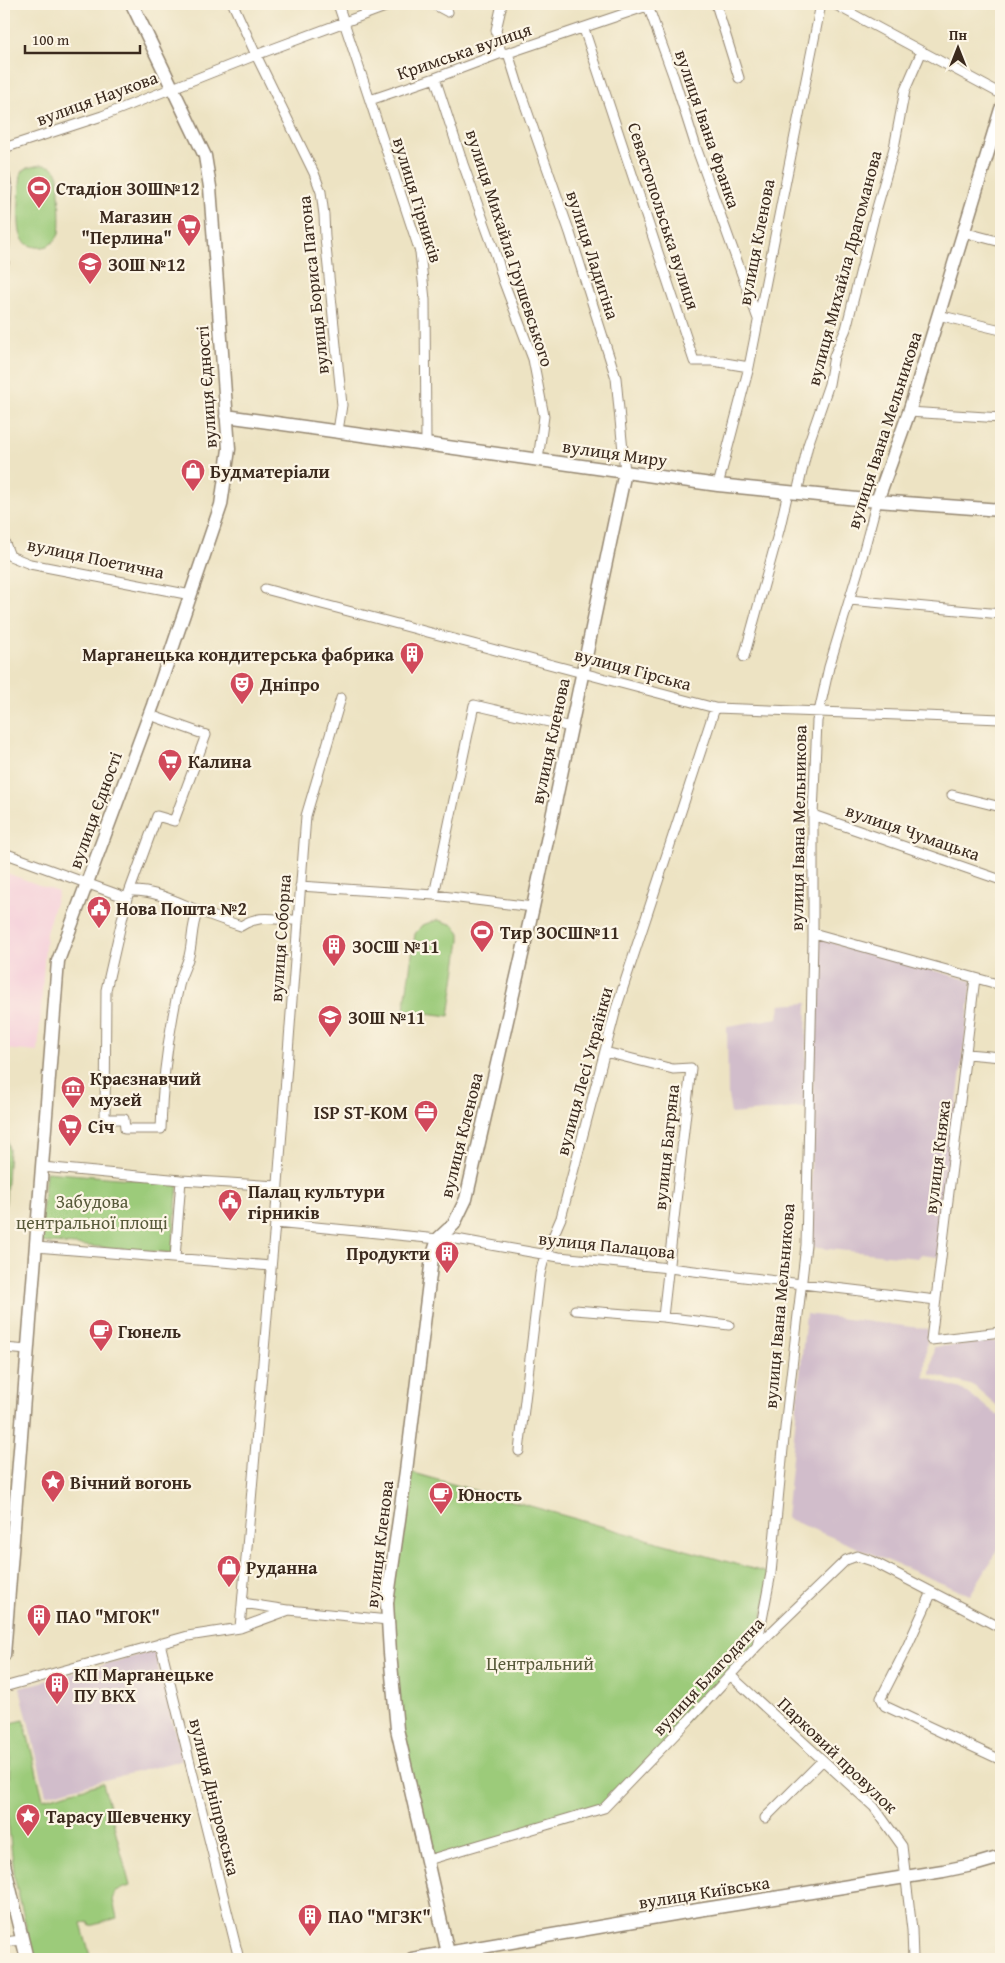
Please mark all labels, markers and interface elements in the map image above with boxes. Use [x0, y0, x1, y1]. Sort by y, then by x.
street label: Кримська вулиця [393, 15, 535, 87]
scale bar [25, 22, 140, 54]
north arrow [932, 22, 982, 72]
text: Пн [949, 25, 967, 45]
text: 100 m [32, 29, 70, 50]
street label: вулиця Івана Франка [668, 46, 748, 212]
street label: вулиця Наукова [32, 63, 162, 132]
street label: Севастопольська вулиця [621, 119, 707, 313]
street label: вулиця Михайла Грушевського [459, 126, 561, 370]
street label: вулиця Гірників [386, 134, 450, 266]
street label: вулиця Михайла Драгоманова [800, 147, 889, 389]
sports icon: Стадіон ЗОШ№12 [26, 175, 52, 209]
place label: Стадіон ЗОШ№12 [56, 175, 200, 202]
street label: вулиця Кленова [731, 176, 782, 308]
street label: вулиця Ладигіна [559, 187, 627, 323]
street label: вулиця Бориса Патона [290, 194, 336, 376]
place label: Магазин "Перлина" [81, 203, 172, 251]
supermarket icon: Магазин "Перлина" [176, 213, 202, 247]
school or university icon: ЗОШ №12 [77, 251, 103, 285]
place label: ЗОШ №12 [108, 251, 185, 278]
street label: вулиця Єдності [188, 325, 224, 449]
street label: вулиця Івана Мельникова [839, 328, 929, 532]
street label: вулиця Миру [561, 432, 669, 474]
shop icon: Будматеріали [180, 458, 206, 492]
place label: Будматеріали [210, 458, 330, 485]
street label: вулиця Поетична [25, 530, 167, 586]
street label: вулиця Гірська [572, 640, 695, 698]
place label: Марганецька кондитерська фабрика [82, 641, 395, 668]
building icon: Марганецька кондитерська фабрика [399, 641, 425, 675]
theatre icon: Дніпро [229, 671, 255, 705]
place label: Дніпро [259, 671, 320, 698]
street label: вулиця Кленова [523, 675, 577, 807]
street label: вулиця Івана Мельникова [783, 724, 813, 931]
street label: вулиця Єдності [61, 748, 129, 872]
supermarket icon: Калина [157, 748, 183, 782]
place label: Калина [188, 748, 252, 775]
street label: вулиця Чумацька [842, 796, 984, 868]
street label: вулиця Соборна [262, 873, 298, 1003]
public building icon: Нова Пошта №2 [86, 895, 112, 929]
place label: Нова Пошта №2 [116, 895, 247, 922]
sports icon: Тир ЗОСШ№11 [469, 919, 495, 953]
place label: Тир ЗОСШ№11 [500, 919, 620, 946]
building icon: ЗОСШ №11 [321, 933, 347, 967]
place label: ЗОСШ №11 [352, 933, 440, 960]
street label: вулиця Лесі Українки [549, 983, 620, 1158]
school or university icon: ЗОШ №11 [317, 1004, 343, 1038]
place label: ЗОШ №11 [348, 1004, 425, 1031]
place label: Краєзнавчий музей [90, 1065, 201, 1113]
street label: вулиця Кленова [432, 1069, 490, 1200]
museum icon: Краєзнавчий музей [60, 1075, 86, 1109]
street label: вулиця Багряна [646, 1082, 686, 1211]
street label: вулиця Княжа [917, 1098, 957, 1215]
place label: ISP ST-KOM [314, 1099, 408, 1126]
office icon: ISP ST-KOM [413, 1099, 439, 1133]
supermarket icon: Січ [57, 1113, 83, 1147]
place label: Січ [88, 1113, 115, 1140]
place label: Палац культури гірників [248, 1178, 385, 1226]
park label: Забудова центральної площі [16, 1188, 168, 1236]
public building icon: Палац культури гірників [217, 1188, 243, 1222]
street label: вулиця Івана Мельникова [757, 1202, 801, 1410]
street label: вулиця Палацова [537, 1224, 677, 1266]
place label: Продукти [346, 1240, 430, 1267]
building icon: Продукти [434, 1240, 460, 1274]
cafe icon: Гюнель [88, 1318, 114, 1352]
place label: Гюнель [118, 1318, 181, 1345]
place icon: Вічний вогонь [40, 1469, 66, 1503]
place label: Вічний вогонь [70, 1469, 192, 1496]
street label: вулиця Кленова [358, 1478, 400, 1609]
cafe icon: Юность [428, 1481, 454, 1515]
place label: Юность [458, 1481, 522, 1508]
shop icon: Руданна [216, 1554, 242, 1588]
place label: Руданна [246, 1554, 318, 1581]
building icon: ПАО "МГОК" [26, 1603, 52, 1637]
place label: ПАО "МГОК" [56, 1603, 160, 1630]
street label: вулиця Благодатна [646, 1610, 770, 1741]
park label: Центральний [486, 1650, 594, 1677]
place label: КП Марганецьке ПУ ВКХ [74, 1661, 214, 1709]
building icon: КП Марганецьке ПУ ВКХ [44, 1671, 70, 1705]
street label: Парковий провулок [772, 1690, 905, 1820]
street label: вулиця Дніпровська [182, 1716, 248, 1879]
place icon: Тарасу Шевченку [15, 1803, 41, 1837]
place label: Тарасу Шевченку [46, 1803, 192, 1830]
street label: вулиця Київська [637, 1868, 772, 1916]
building icon: ПАО "МГЗК" [297, 1903, 323, 1937]
place label: ПАО "МГЗК" [328, 1903, 431, 1930]

